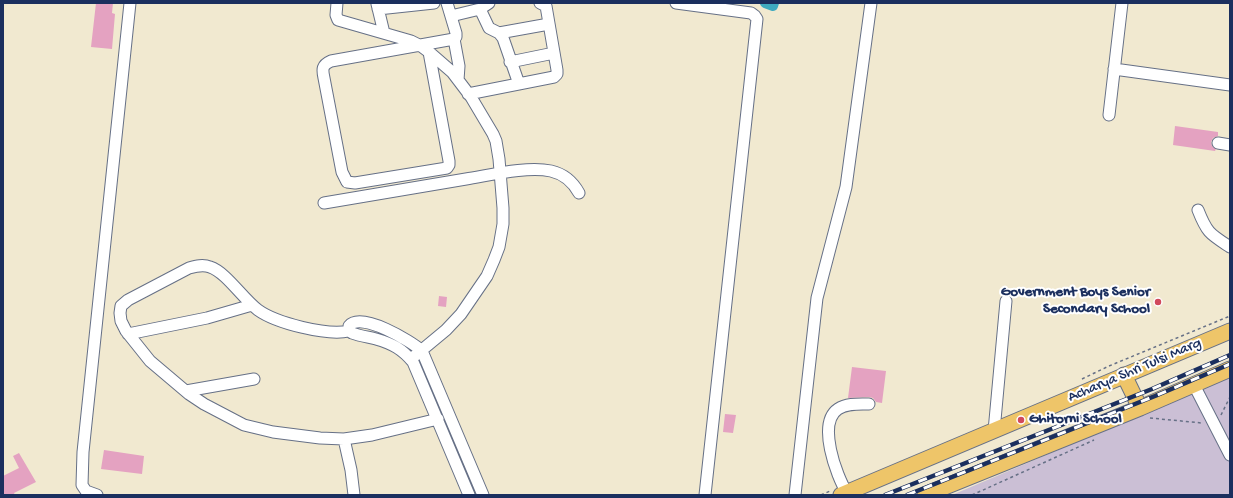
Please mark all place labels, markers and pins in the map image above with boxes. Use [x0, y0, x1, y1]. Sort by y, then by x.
place label: Government Boys Senior Secondary School [1001, 284, 1150, 319]
marker: Government Boys Senior Secondary School [1153, 297, 1163, 307]
place label: Ghitorni School [1029, 411, 1122, 429]
marker: Ghitorni School [1016, 415, 1026, 425]

